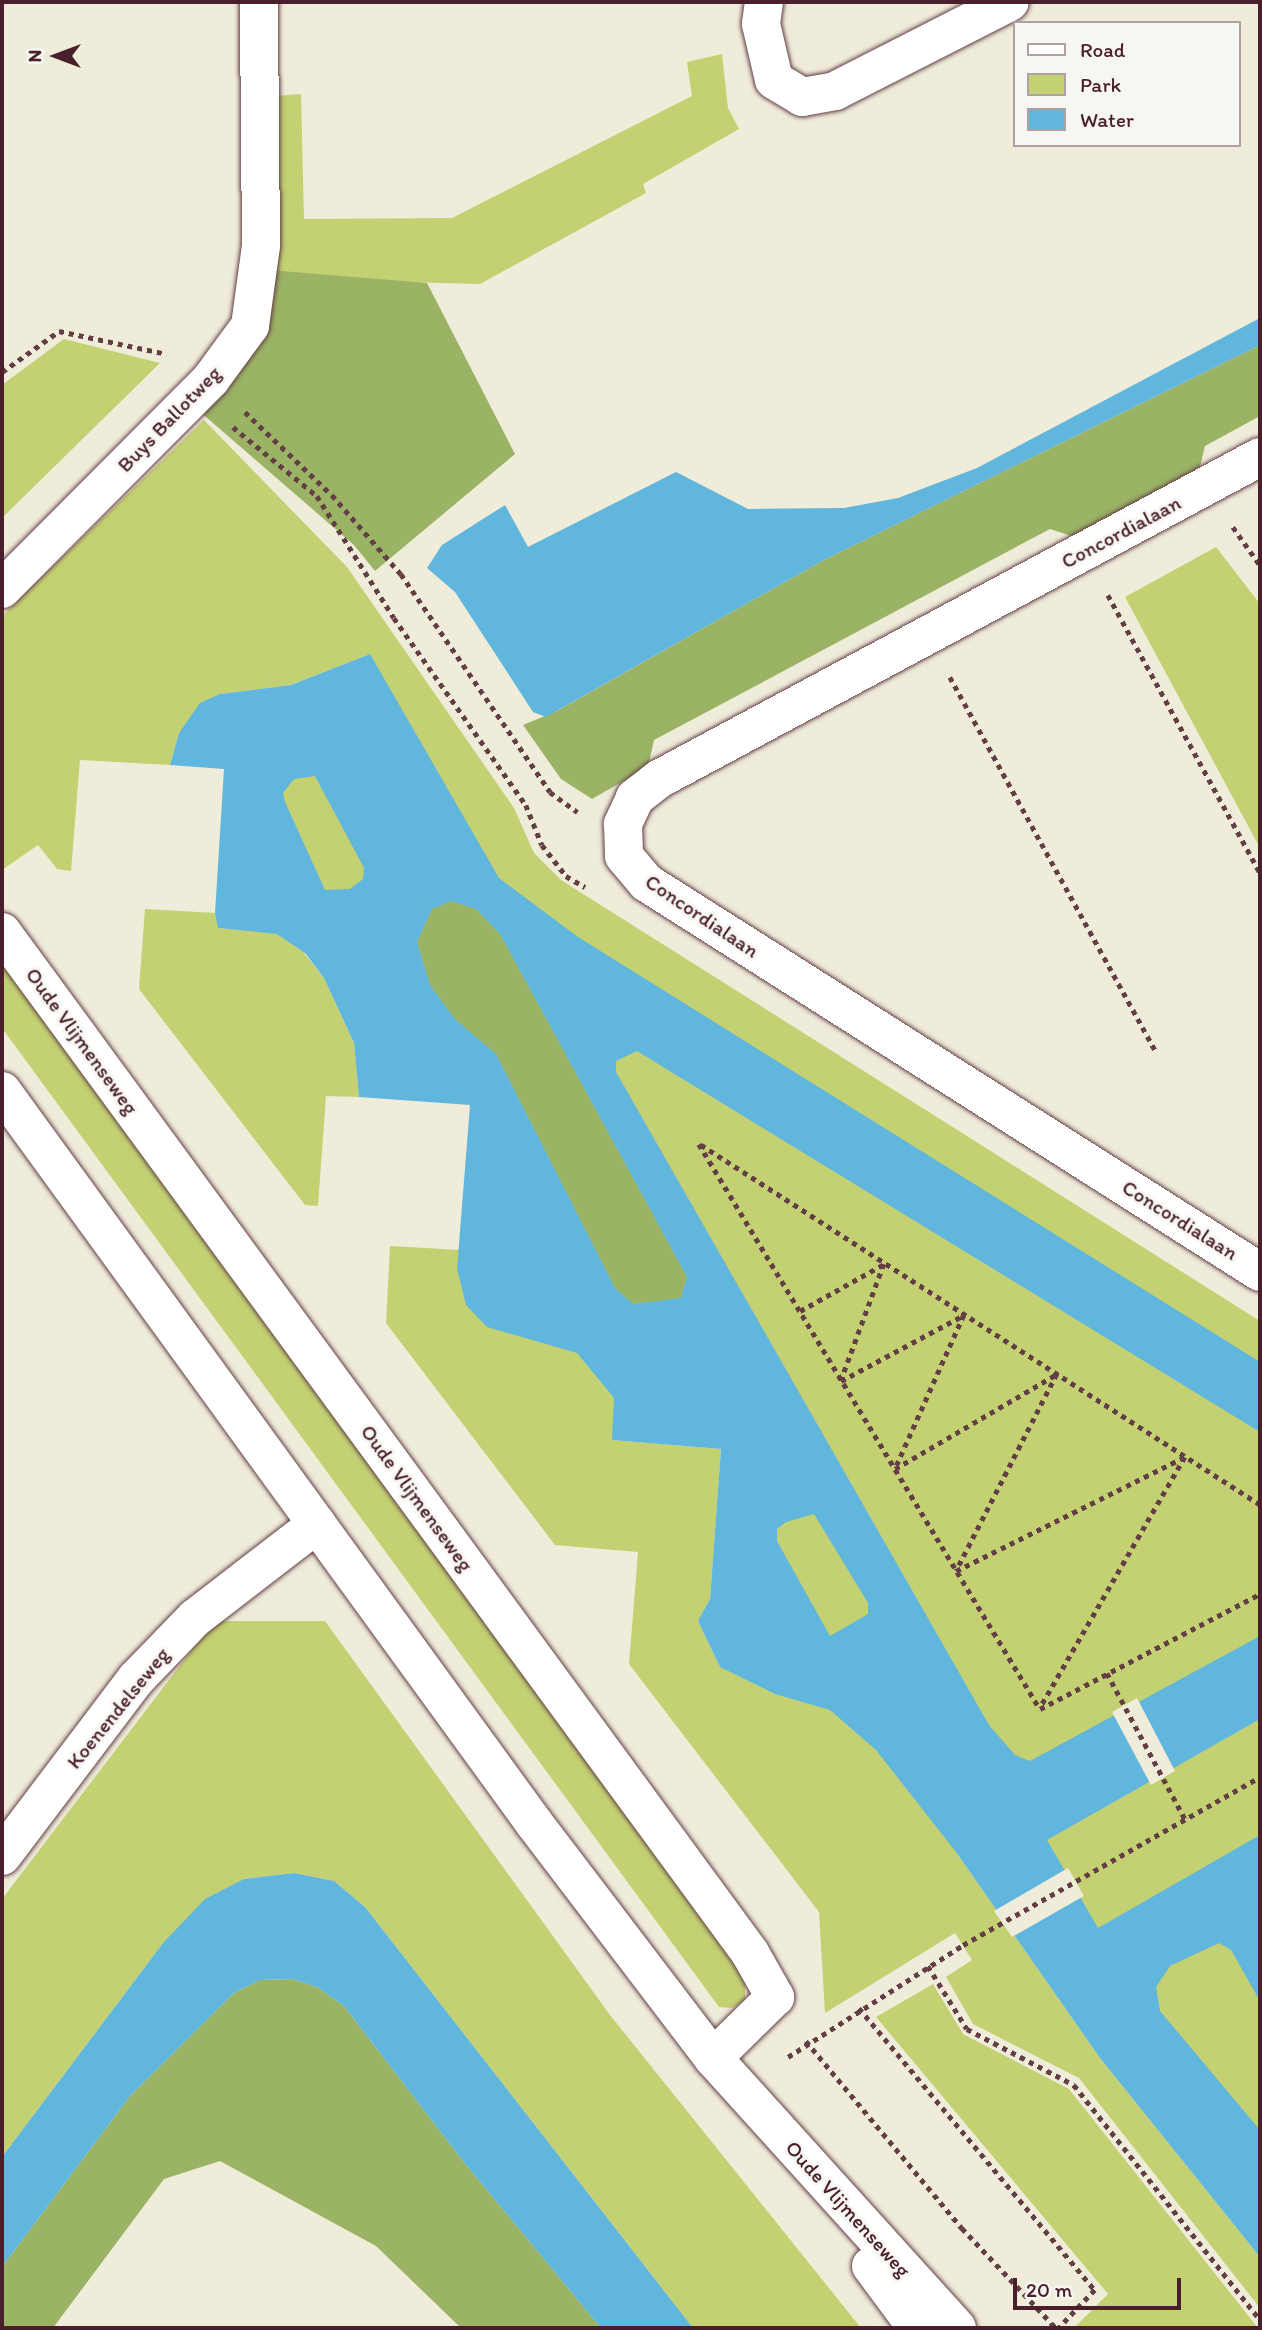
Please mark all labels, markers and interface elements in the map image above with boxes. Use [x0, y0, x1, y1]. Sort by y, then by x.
north arrow [21, 21, 91, 91]
legend [1014, 21, 1241, 147]
text: Road [1080, 37, 1125, 62]
text: N [23, 50, 46, 62]
text: Park [1080, 72, 1121, 97]
text: Water [1080, 107, 1134, 132]
street label: Buys Ballotweg [112, 360, 226, 478]
street label: Concordialaan [1057, 490, 1185, 574]
street label: Concordialaan [640, 869, 764, 963]
street label: Oude Vlijmenseweg [20, 962, 144, 1120]
street label: Concordialaan [1118, 1174, 1242, 1266]
street label: Oude Vlijmenseweg [355, 1419, 479, 1577]
street label: Koenendelseweg [61, 1642, 175, 1774]
street label: Oude Vlijmenseweg [780, 2135, 916, 2283]
scale bar [1017, 2264, 1185, 2308]
text: 20 m [1026, 2277, 1072, 2302]

